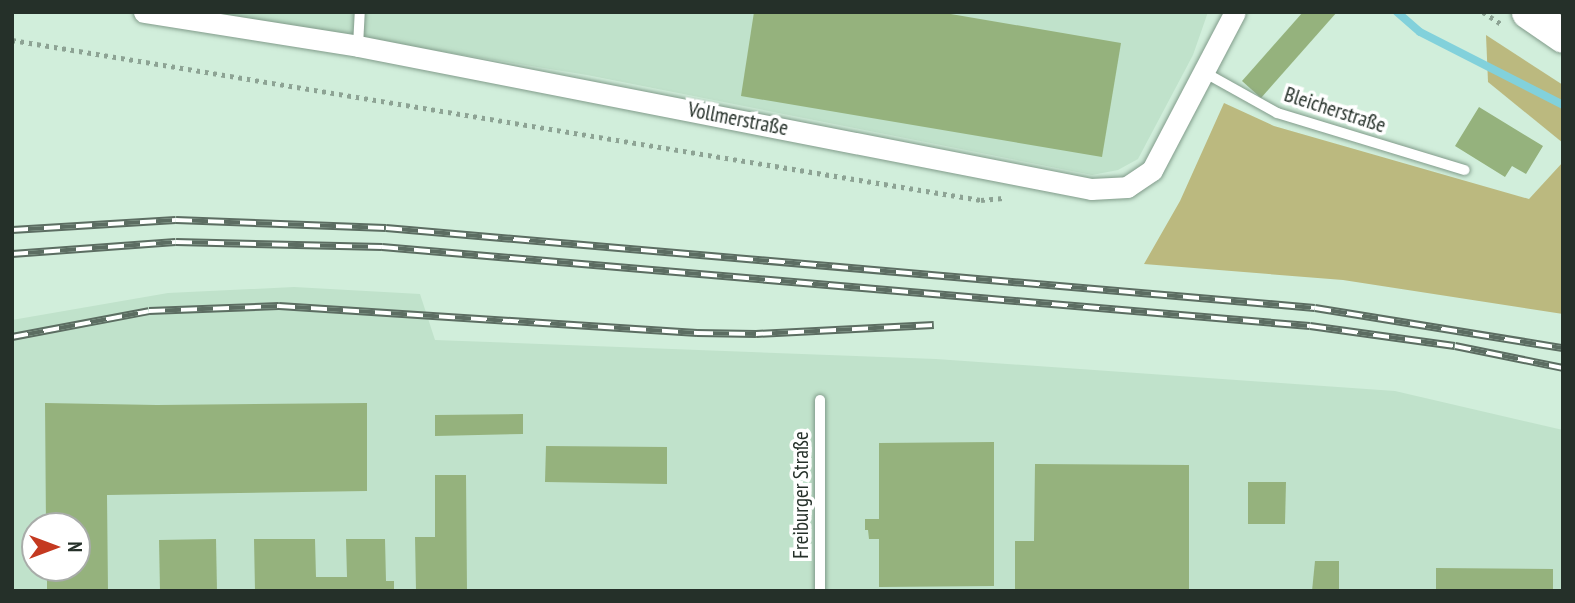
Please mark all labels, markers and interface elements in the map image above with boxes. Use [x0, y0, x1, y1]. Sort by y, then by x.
street label: Bleicherstraße [1281, 82, 1389, 138]
street label: Vollmerstraße [686, 97, 790, 141]
street label: Freiburger Straße [788, 431, 814, 559]
north arrow [21, 512, 91, 582]
text: N [63, 542, 87, 552]

